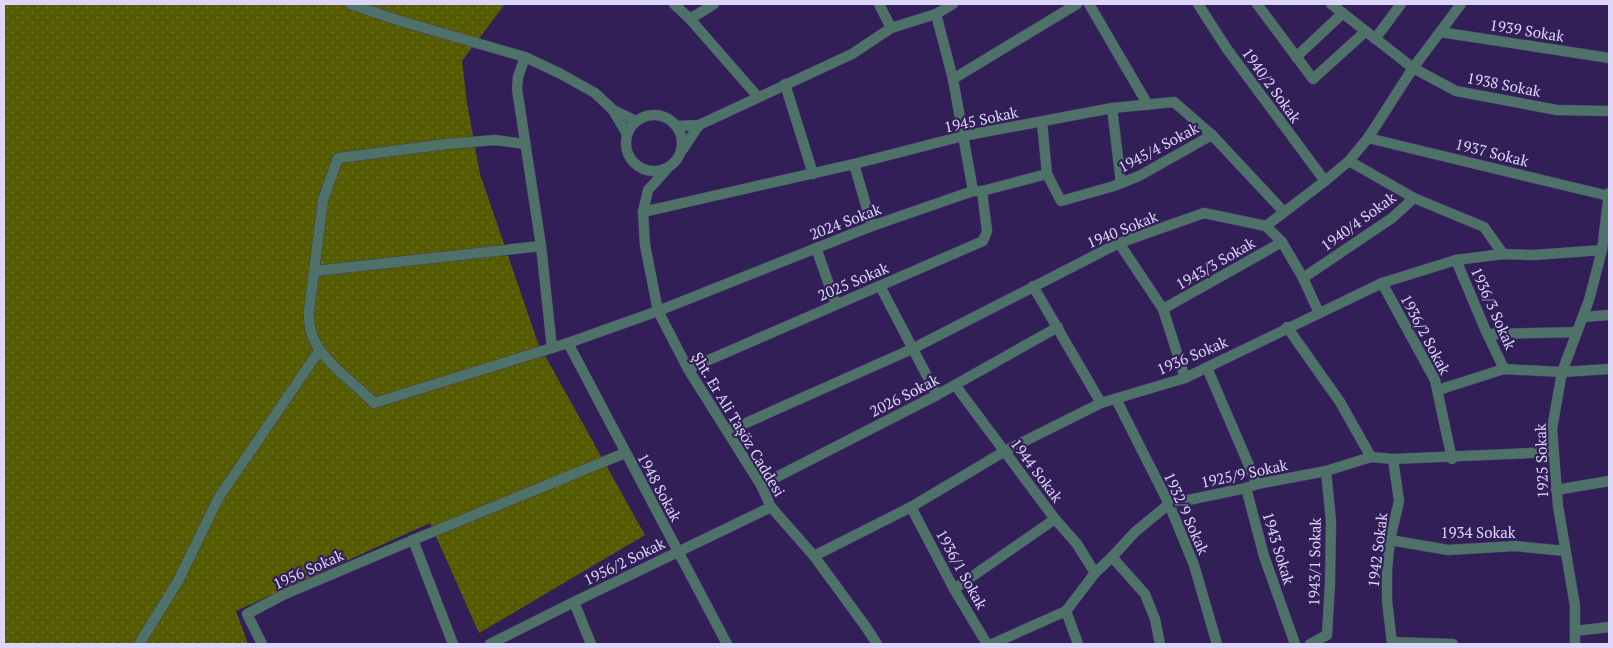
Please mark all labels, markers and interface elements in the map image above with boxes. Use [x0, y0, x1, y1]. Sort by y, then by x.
street label: 1939 Sokak [1488, 14, 1566, 46]
street label: 1940/2 Sokak [1238, 43, 1306, 127]
street label: 1938 Sokak [1465, 67, 1543, 101]
street label: 1945 Sokak [942, 101, 1020, 137]
street label: 1945/4 Sokak [1114, 117, 1202, 177]
street label: 1937 Sokak [1453, 133, 1531, 171]
street label: 1940/4 Sokak [1316, 187, 1400, 255]
street label: 2024 Sokak [806, 198, 884, 244]
street label: 1940 Sokak [1083, 206, 1161, 252]
street label: 1943/3 Sokak [1172, 232, 1258, 294]
street label: 2025 Sokak [815, 257, 892, 305]
street label: 1936/3 Sokak [1467, 264, 1521, 353]
street label: 1936/2 Sokak [1396, 290, 1456, 378]
street label: 1936 Sokak [1154, 331, 1231, 379]
street label: Şht. Er Ali Taşöz Caddesi [688, 348, 790, 500]
street label: 2026 Sokak [866, 369, 942, 421]
street label: 1925 Sokak [1530, 423, 1552, 499]
street label: 1944 Sokak [1006, 434, 1068, 506]
street label: 1948 Sokak [634, 449, 687, 525]
street label: 1925/9 Sokak [1199, 454, 1289, 492]
street label: 1932/9 Sokak [1160, 469, 1214, 558]
street label: 1943 Sokak [1258, 509, 1300, 587]
street label: 1942 Sokak [1363, 511, 1392, 588]
street label: 1943/1 Sokak [1303, 517, 1325, 606]
street label: 1934 Sokak [1440, 522, 1516, 542]
street label: 1936/1 Sokak [932, 526, 992, 613]
street label: 1956/2 Sokak [580, 533, 668, 589]
street label: 1956 Sokak [270, 545, 347, 593]

